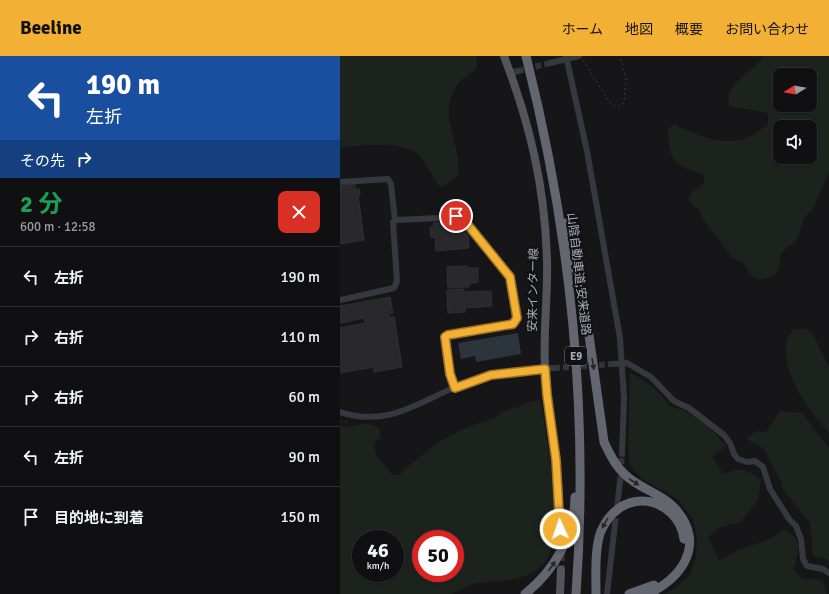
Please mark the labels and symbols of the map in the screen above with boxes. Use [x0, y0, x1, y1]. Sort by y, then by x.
north arrow [773, 68, 817, 112]
pin [439, 199, 473, 233]
street label: 山陰自動車道;安来道路 [564, 212, 593, 336]
street label: 安来インター線 [525, 248, 542, 332]
road number: E9 [565, 347, 587, 365]
one-way arrow [590, 358, 596, 370]
one-way arrow [629, 478, 640, 485]
position arrow [539, 508, 581, 550]
one-way arrow [601, 518, 609, 528]
speed limit sign: 50 [412, 530, 464, 582]
one-way arrow [548, 561, 556, 571]

